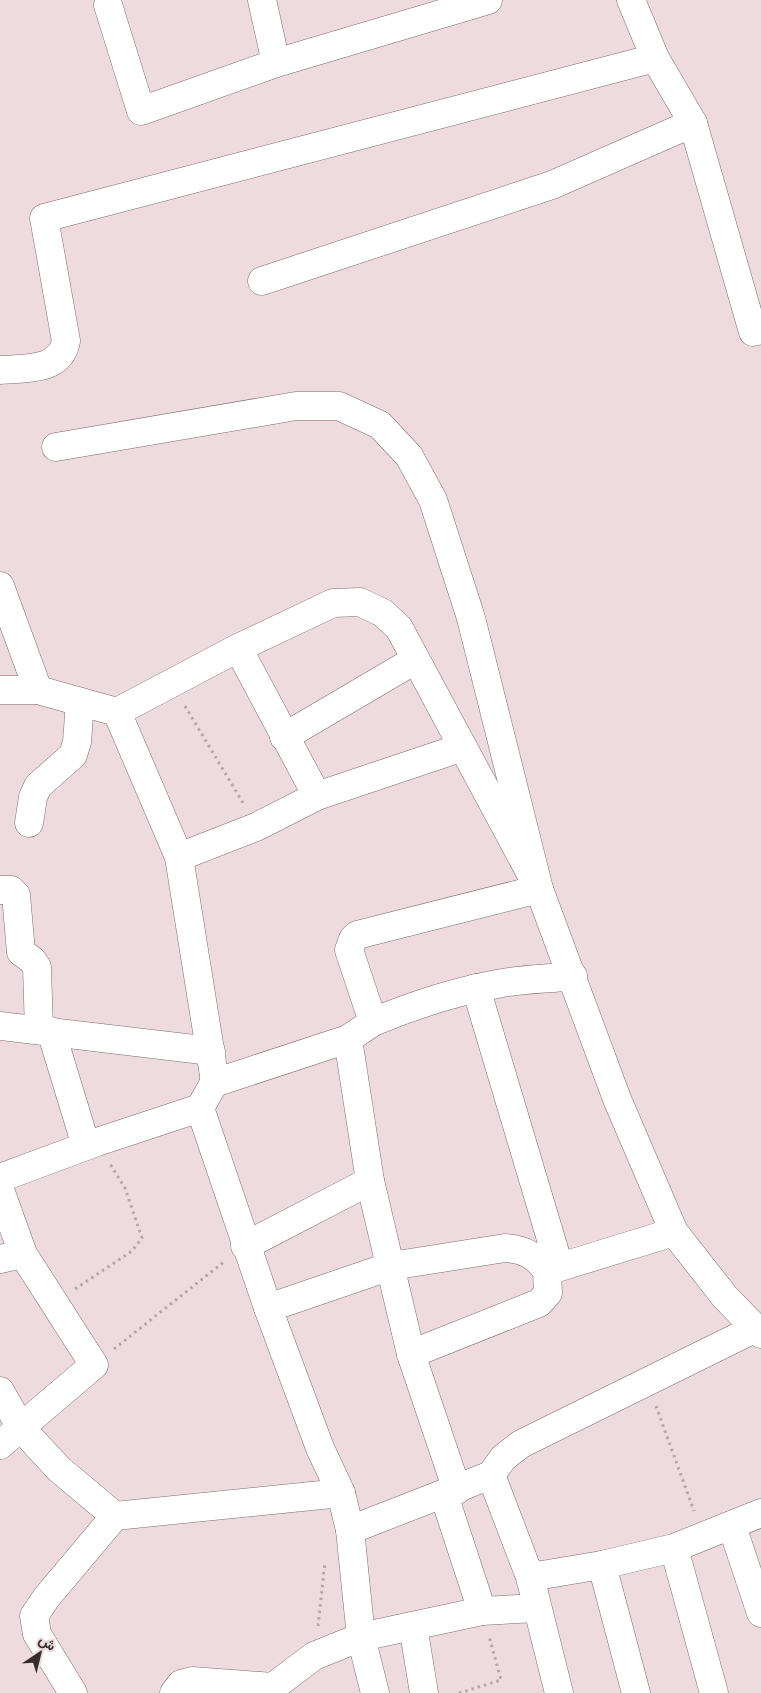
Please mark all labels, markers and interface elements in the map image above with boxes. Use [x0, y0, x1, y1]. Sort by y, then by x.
north arrow [15, 1628, 65, 1678]
text: ش [35, 1631, 59, 1655]

